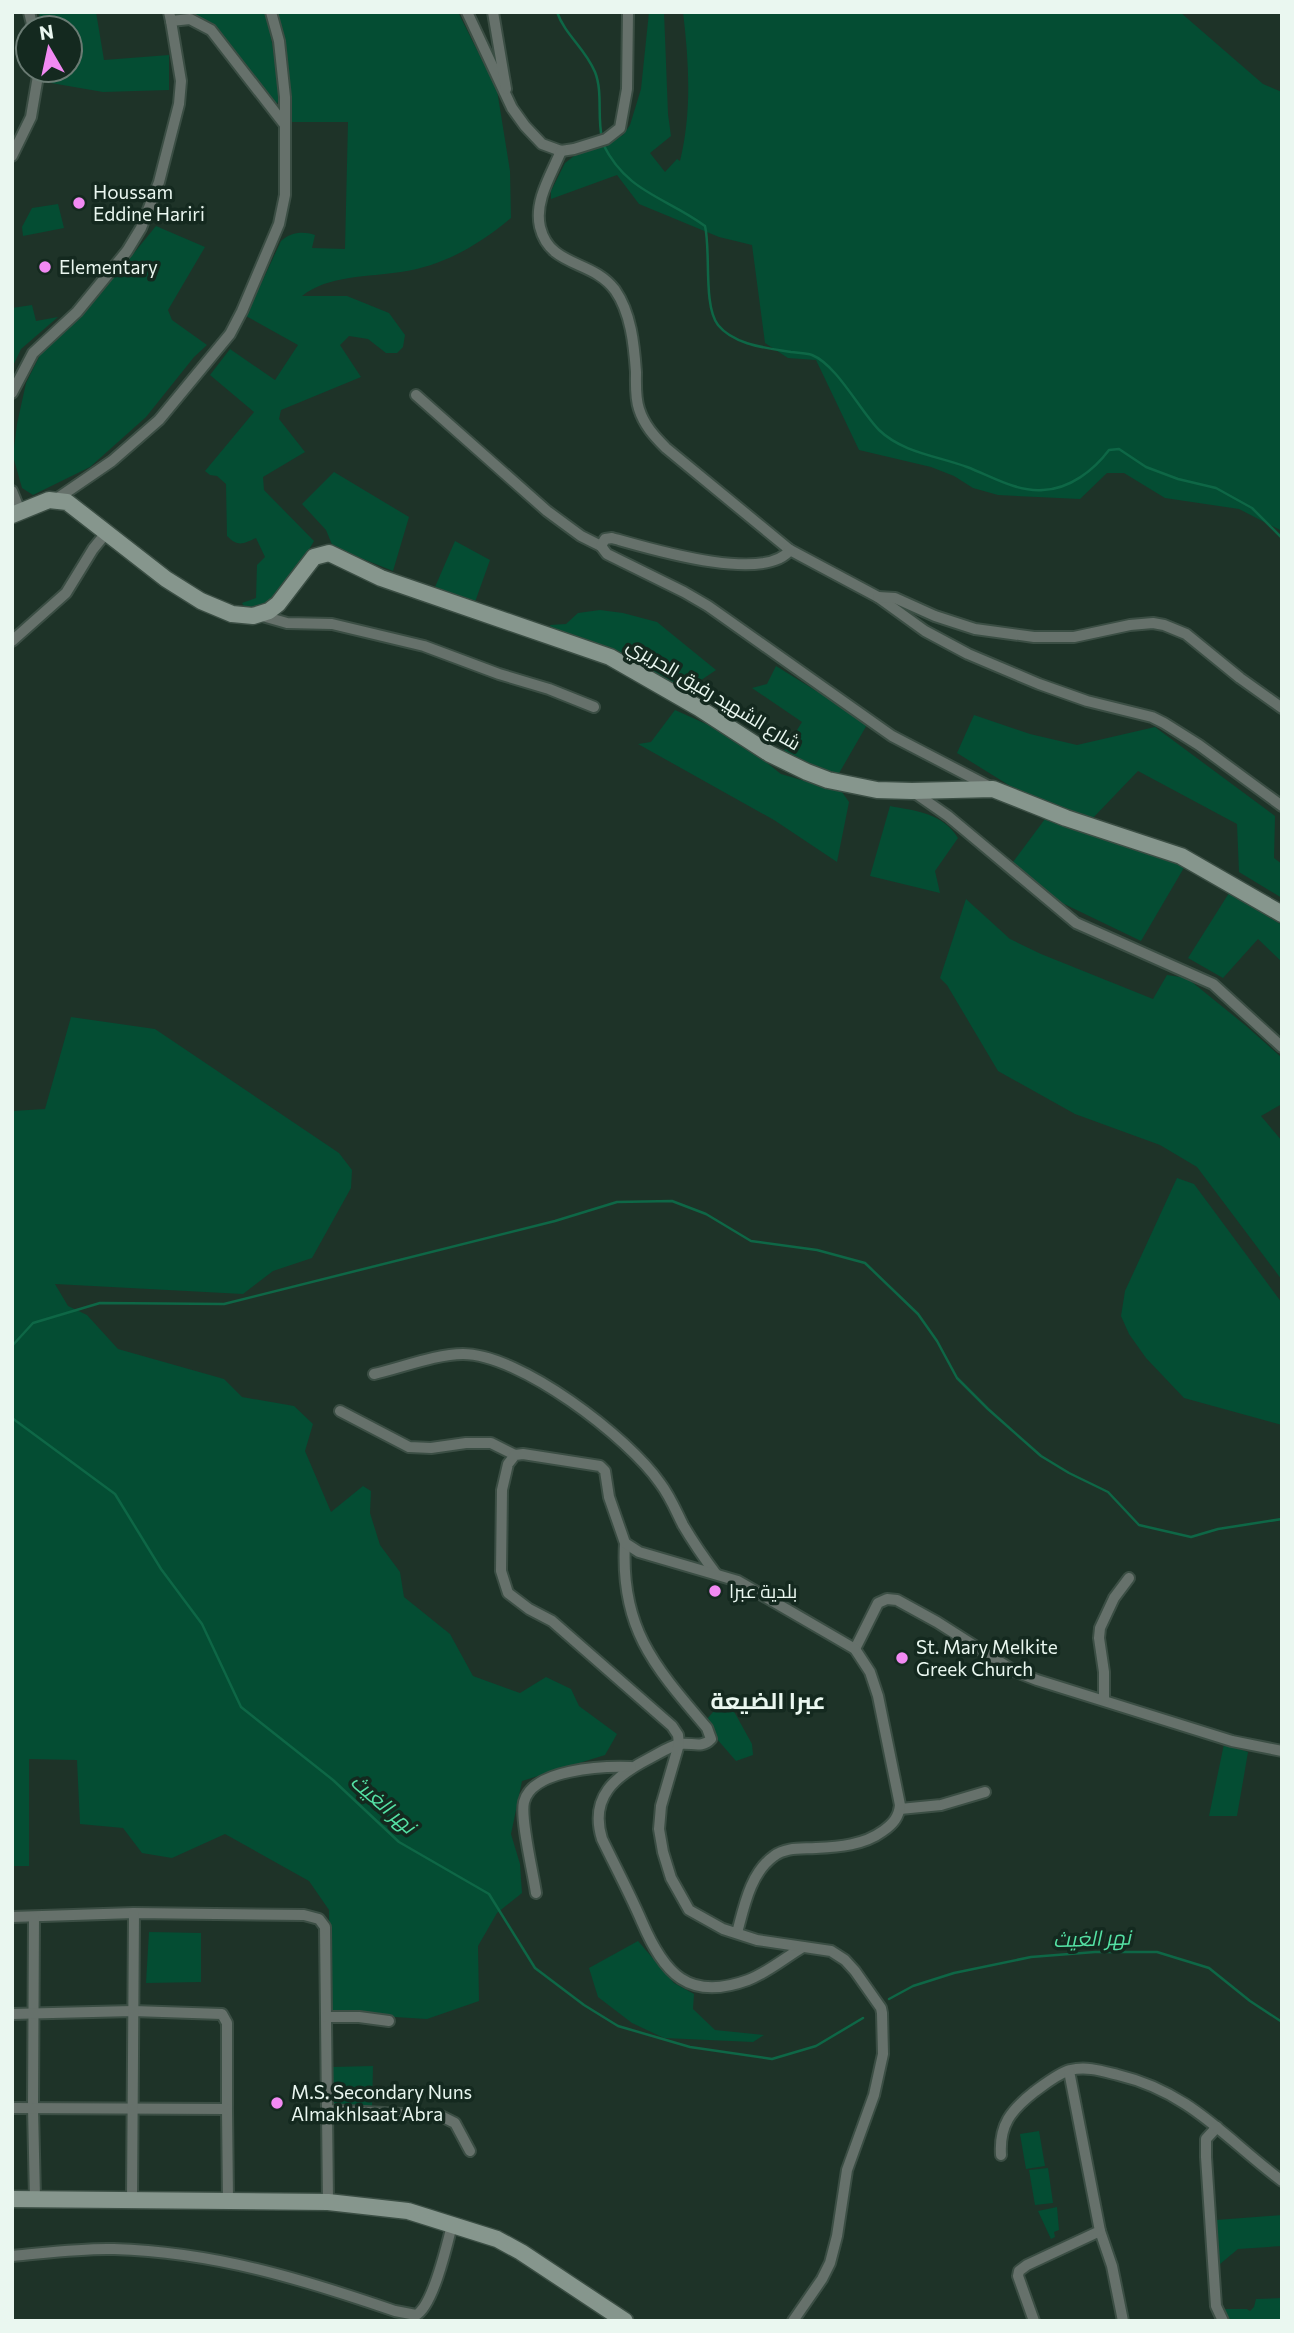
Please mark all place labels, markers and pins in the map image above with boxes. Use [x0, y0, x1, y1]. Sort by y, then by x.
place label: Houssam Eddine Hariri [93, 180, 205, 225]
marker: Houssam Eddine Hariri [71, 195, 87, 211]
place label: Elementary [59, 255, 158, 278]
marker: Elementary [37, 259, 53, 275]
place label: بلدية عبرا [729, 1579, 797, 1603]
marker: بلدية عبرا [707, 1583, 723, 1599]
place label: St. Mary Melkite Greek Church [916, 1635, 1058, 1680]
marker: St. Mary Melkite Greek Church [894, 1650, 910, 1666]
place label: M.S. Secondary Nuns Almakhlsaat Abra [291, 2080, 472, 2125]
marker: M.S. Secondary Nuns Almakhlsaat Abra [269, 2095, 285, 2111]

